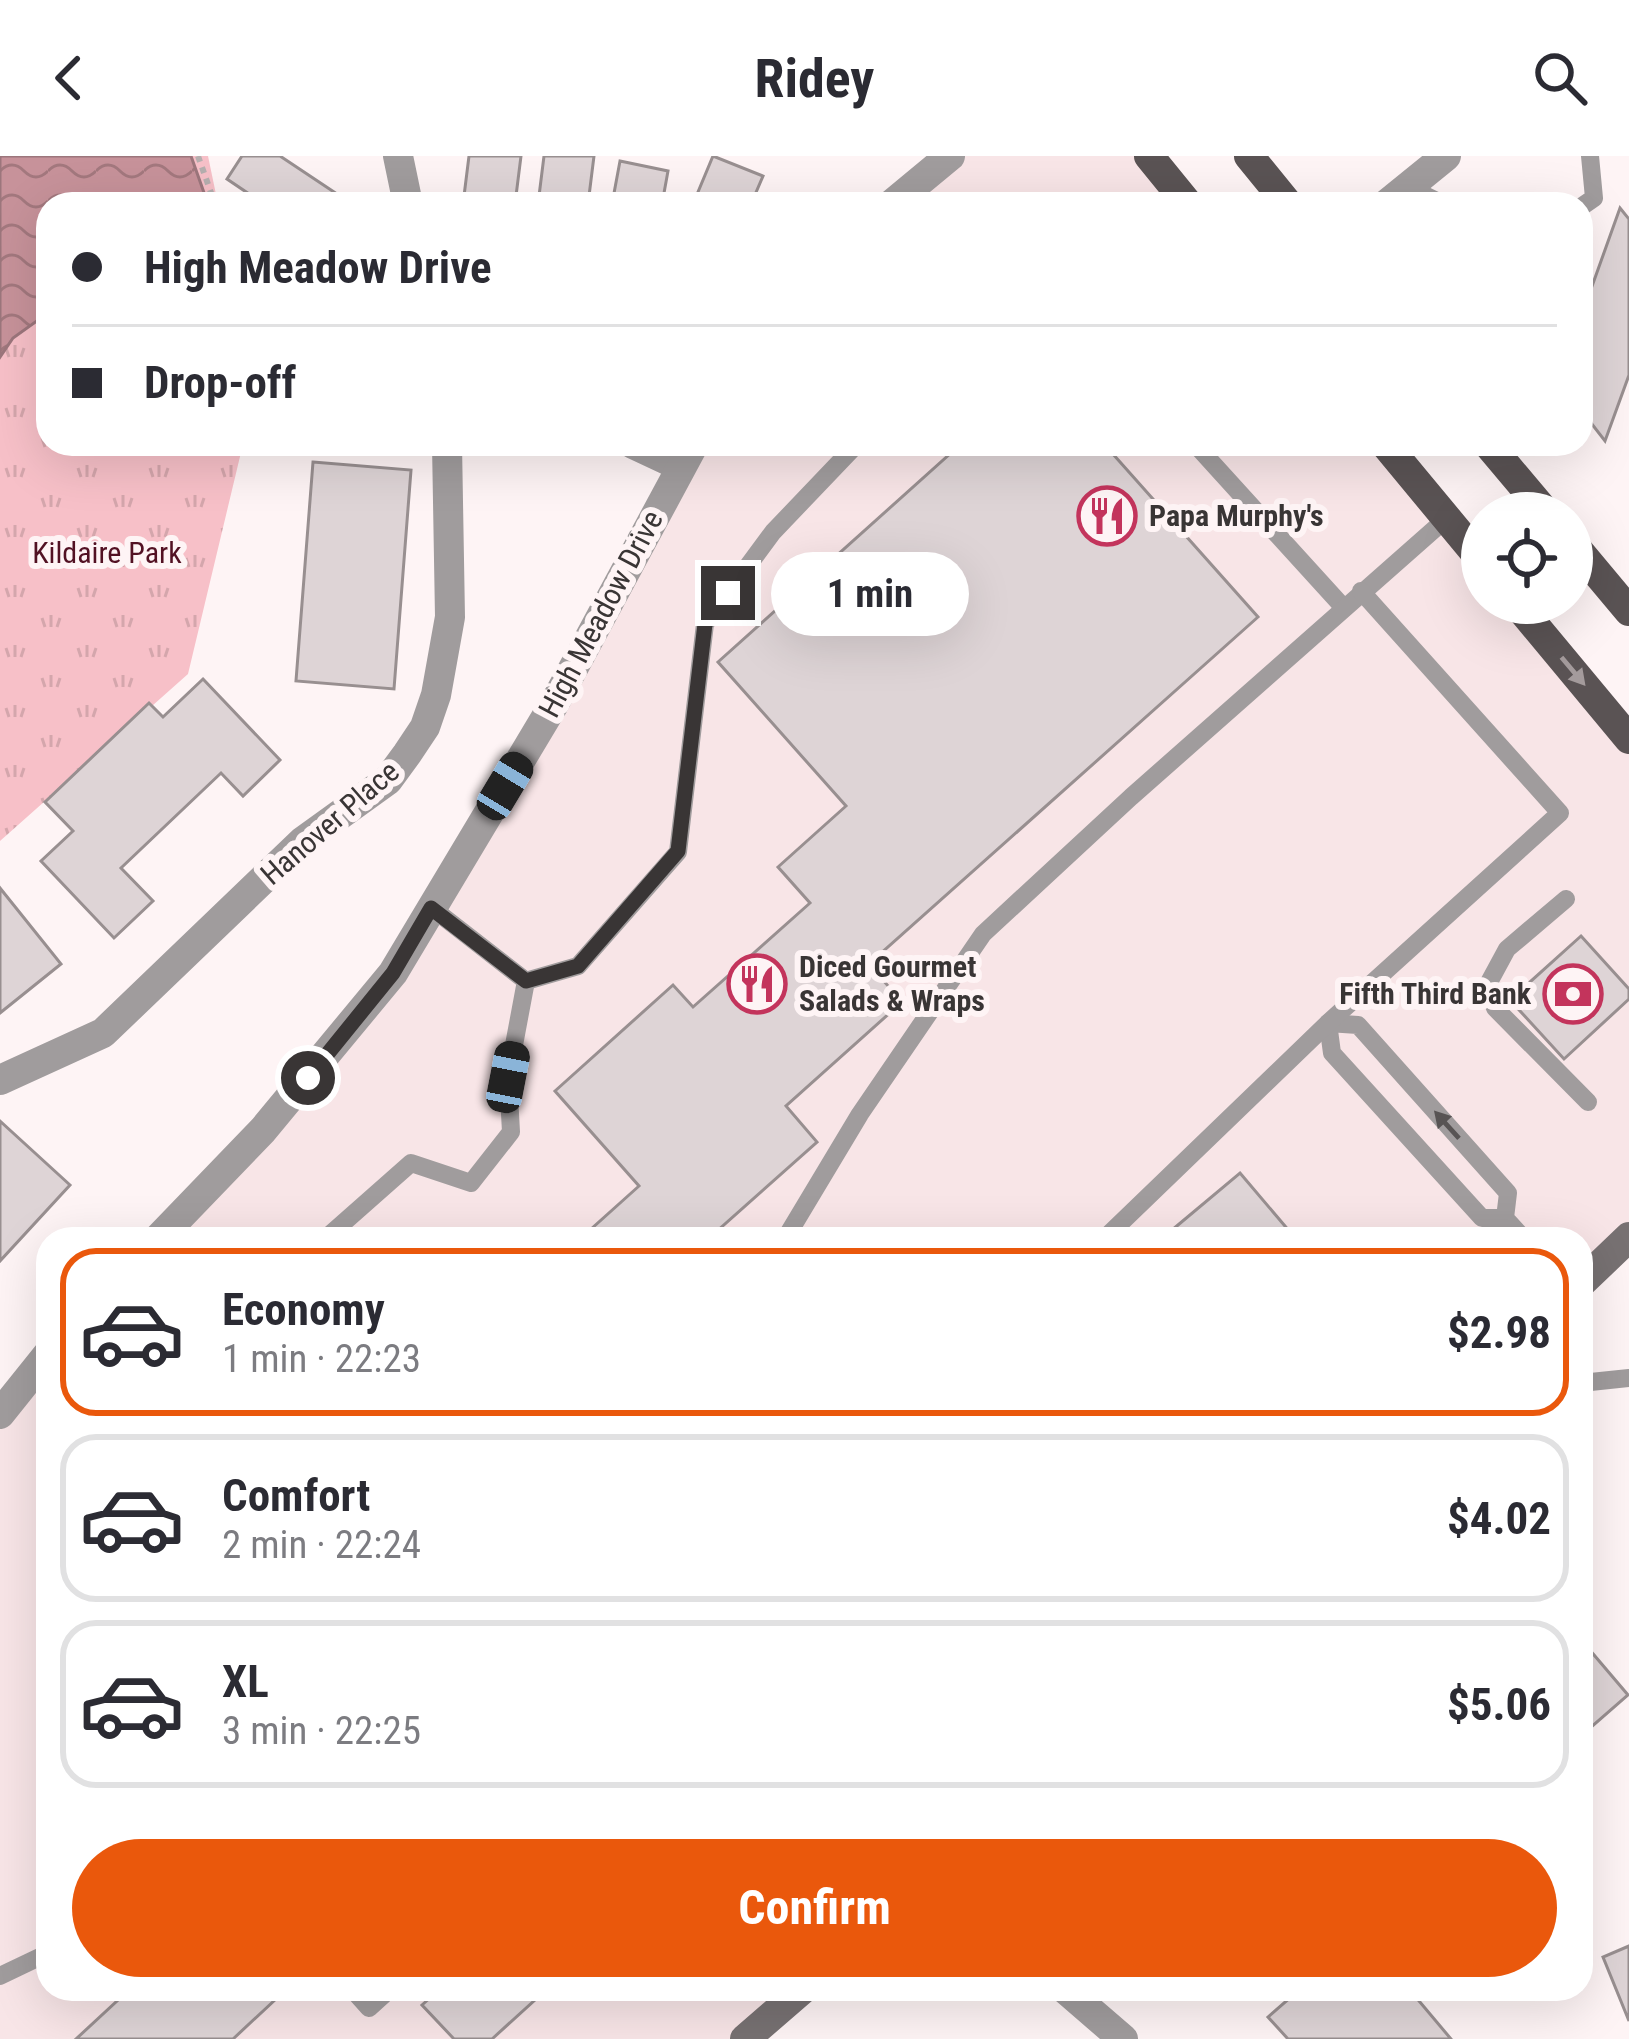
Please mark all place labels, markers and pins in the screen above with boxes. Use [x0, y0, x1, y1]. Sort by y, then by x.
restaurant icon: Papa Murphy's [1076, 485, 1138, 547]
place label: Papa Murphy's [1149, 498, 1324, 533]
place label: Diced Gourmet Salads & Wraps [799, 949, 985, 1018]
restaurant icon: Diced Gourmet Salads & Wraps [726, 953, 788, 1015]
bank icon: Fifth Third Bank [1542, 963, 1604, 1025]
place label: Fifth Third Bank [1339, 976, 1532, 1011]

